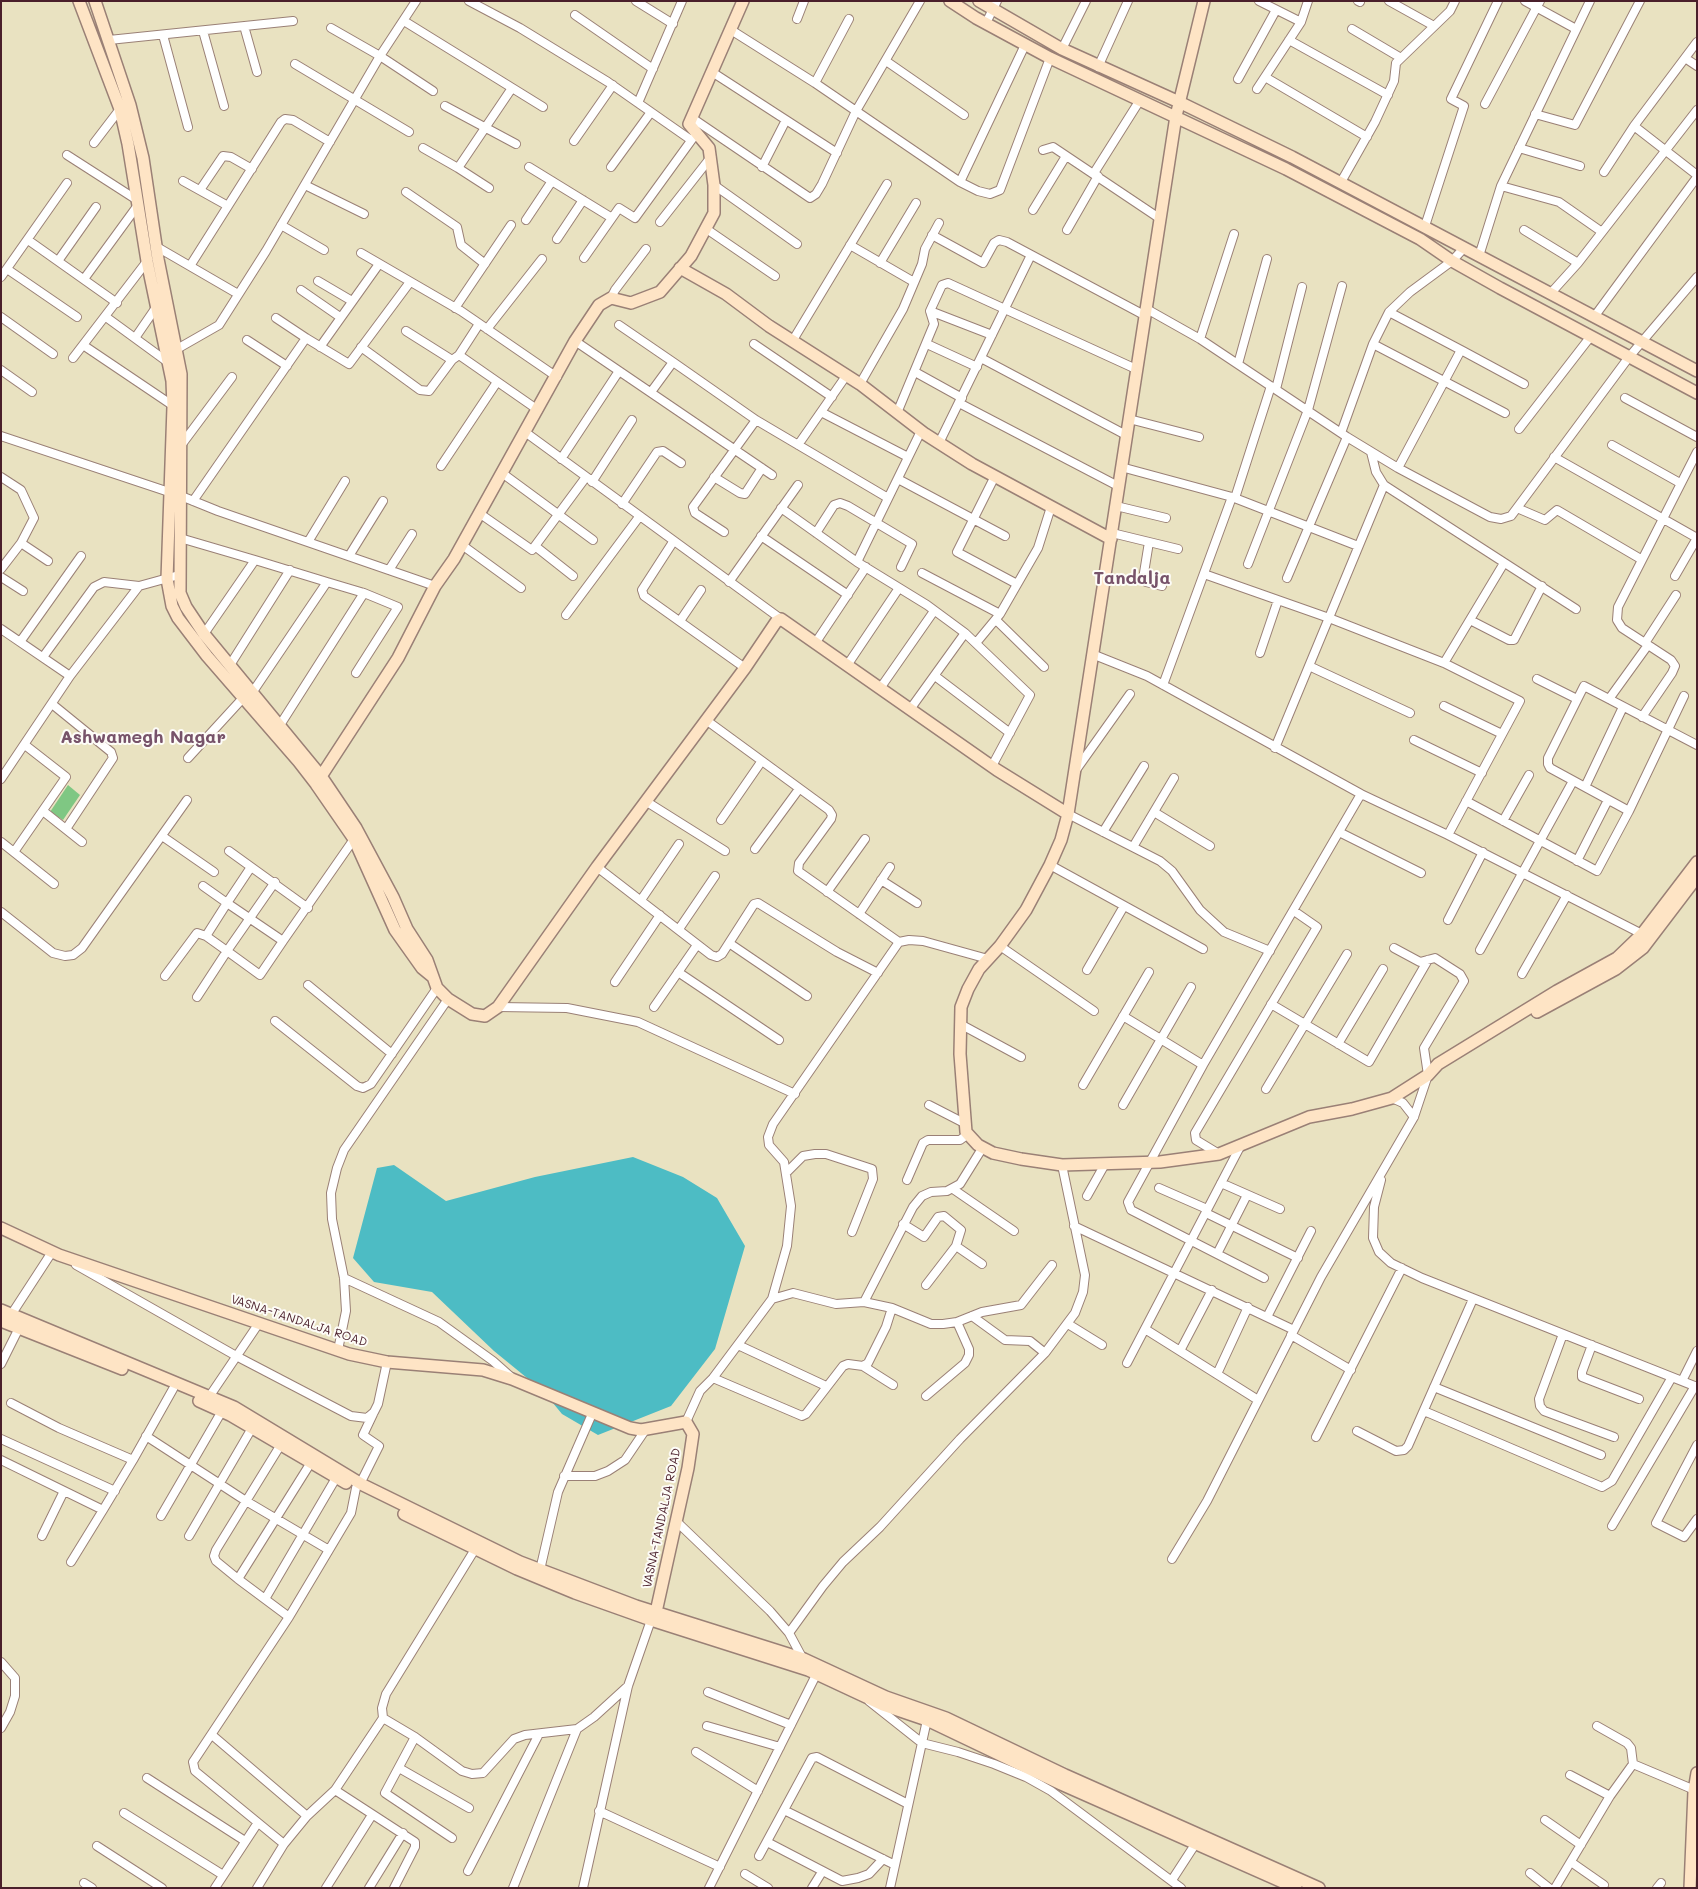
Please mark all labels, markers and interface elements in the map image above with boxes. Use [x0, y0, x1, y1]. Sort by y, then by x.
district label: Tandalja [1093, 567, 1171, 589]
district label: Ashwamegh Nagar [60, 726, 226, 748]
street label: VASNA-TANDALJA ROAD [229, 1292, 369, 1350]
street label: VASNA-TANDALJA ROAD [640, 1447, 684, 1589]

